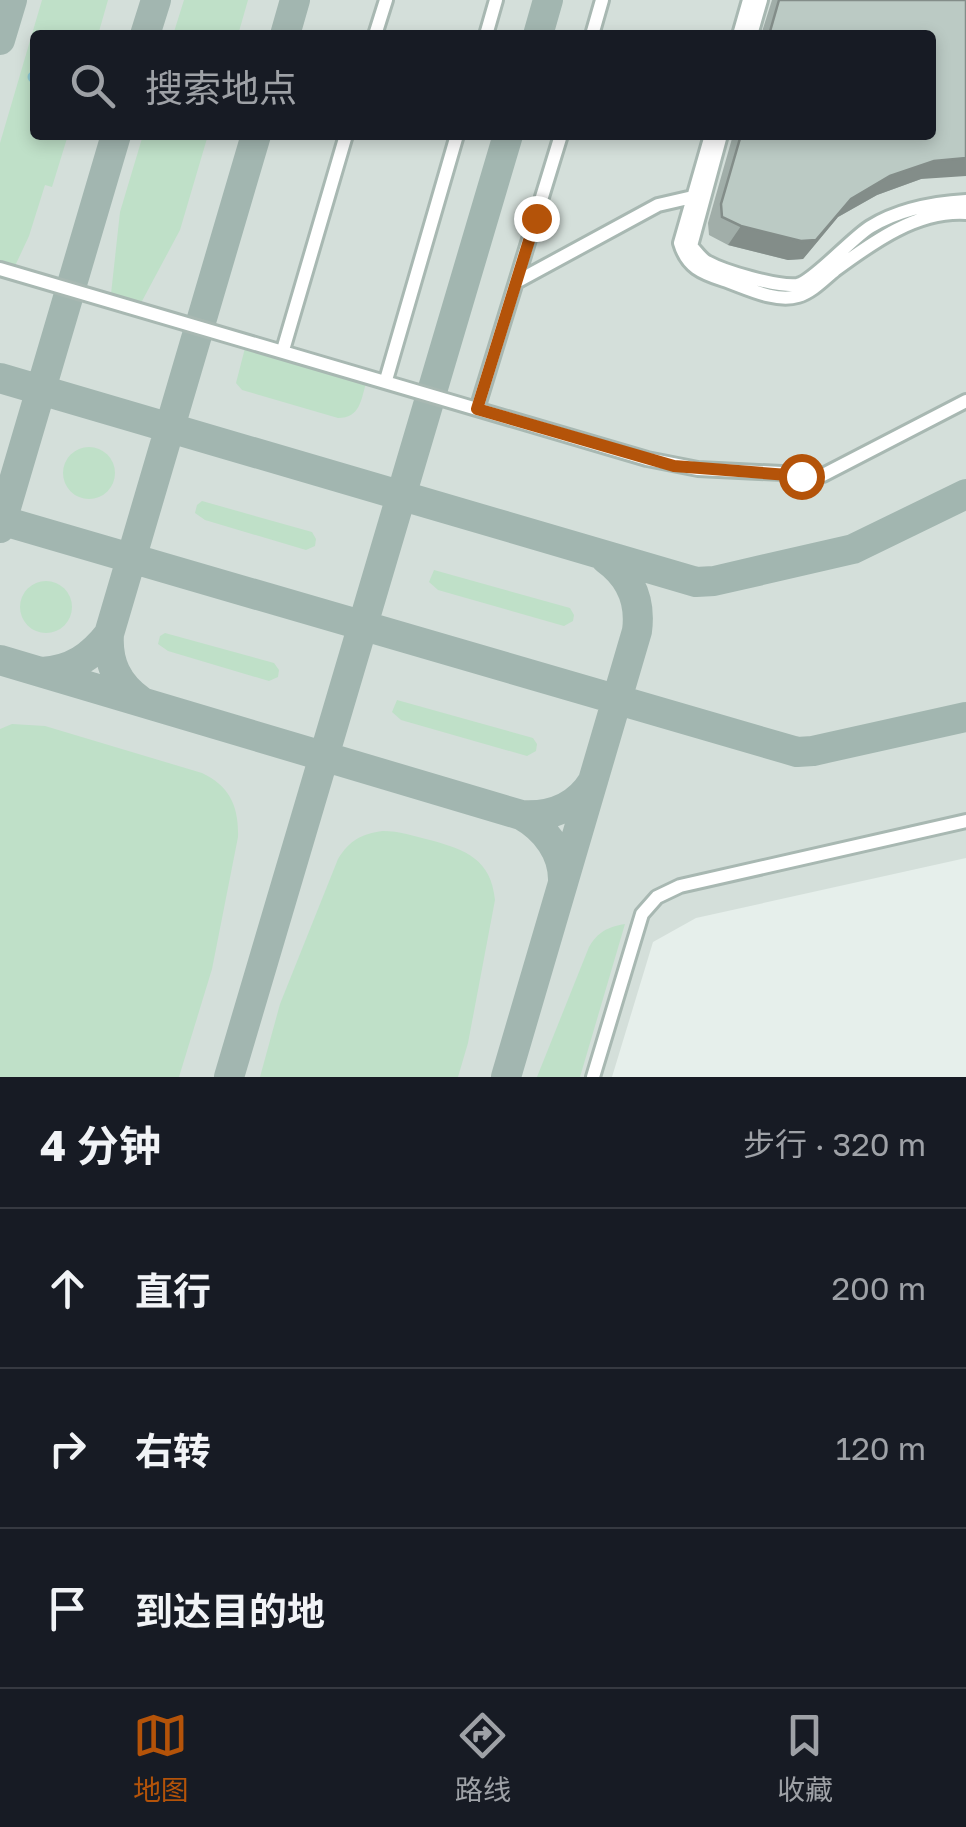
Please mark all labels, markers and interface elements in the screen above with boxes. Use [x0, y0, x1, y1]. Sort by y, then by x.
search box [30, 30, 936, 140]
icon: search [65, 58, 120, 113]
text: 搜索地点 [145, 65, 297, 110]
route end [514, 196, 560, 242]
route start [779, 454, 825, 500]
text: 4 分钟 [40, 1120, 161, 1170]
text: 步行 · 320 m [743, 1125, 926, 1163]
icon: ahead [40, 1261, 95, 1316]
text: 直行 [135, 1268, 211, 1313]
text: 200 m [831, 1269, 926, 1307]
icon: right [40, 1421, 95, 1476]
text: 右转 [135, 1428, 211, 1473]
text: 120 m [836, 1429, 926, 1467]
icon: arrive [40, 1581, 95, 1636]
text: 到达目的地 [135, 1588, 325, 1633]
tab: 地图 [133, 1708, 189, 1808]
tab: 路线 [455, 1708, 511, 1808]
tab: 收藏 [777, 1708, 833, 1808]

